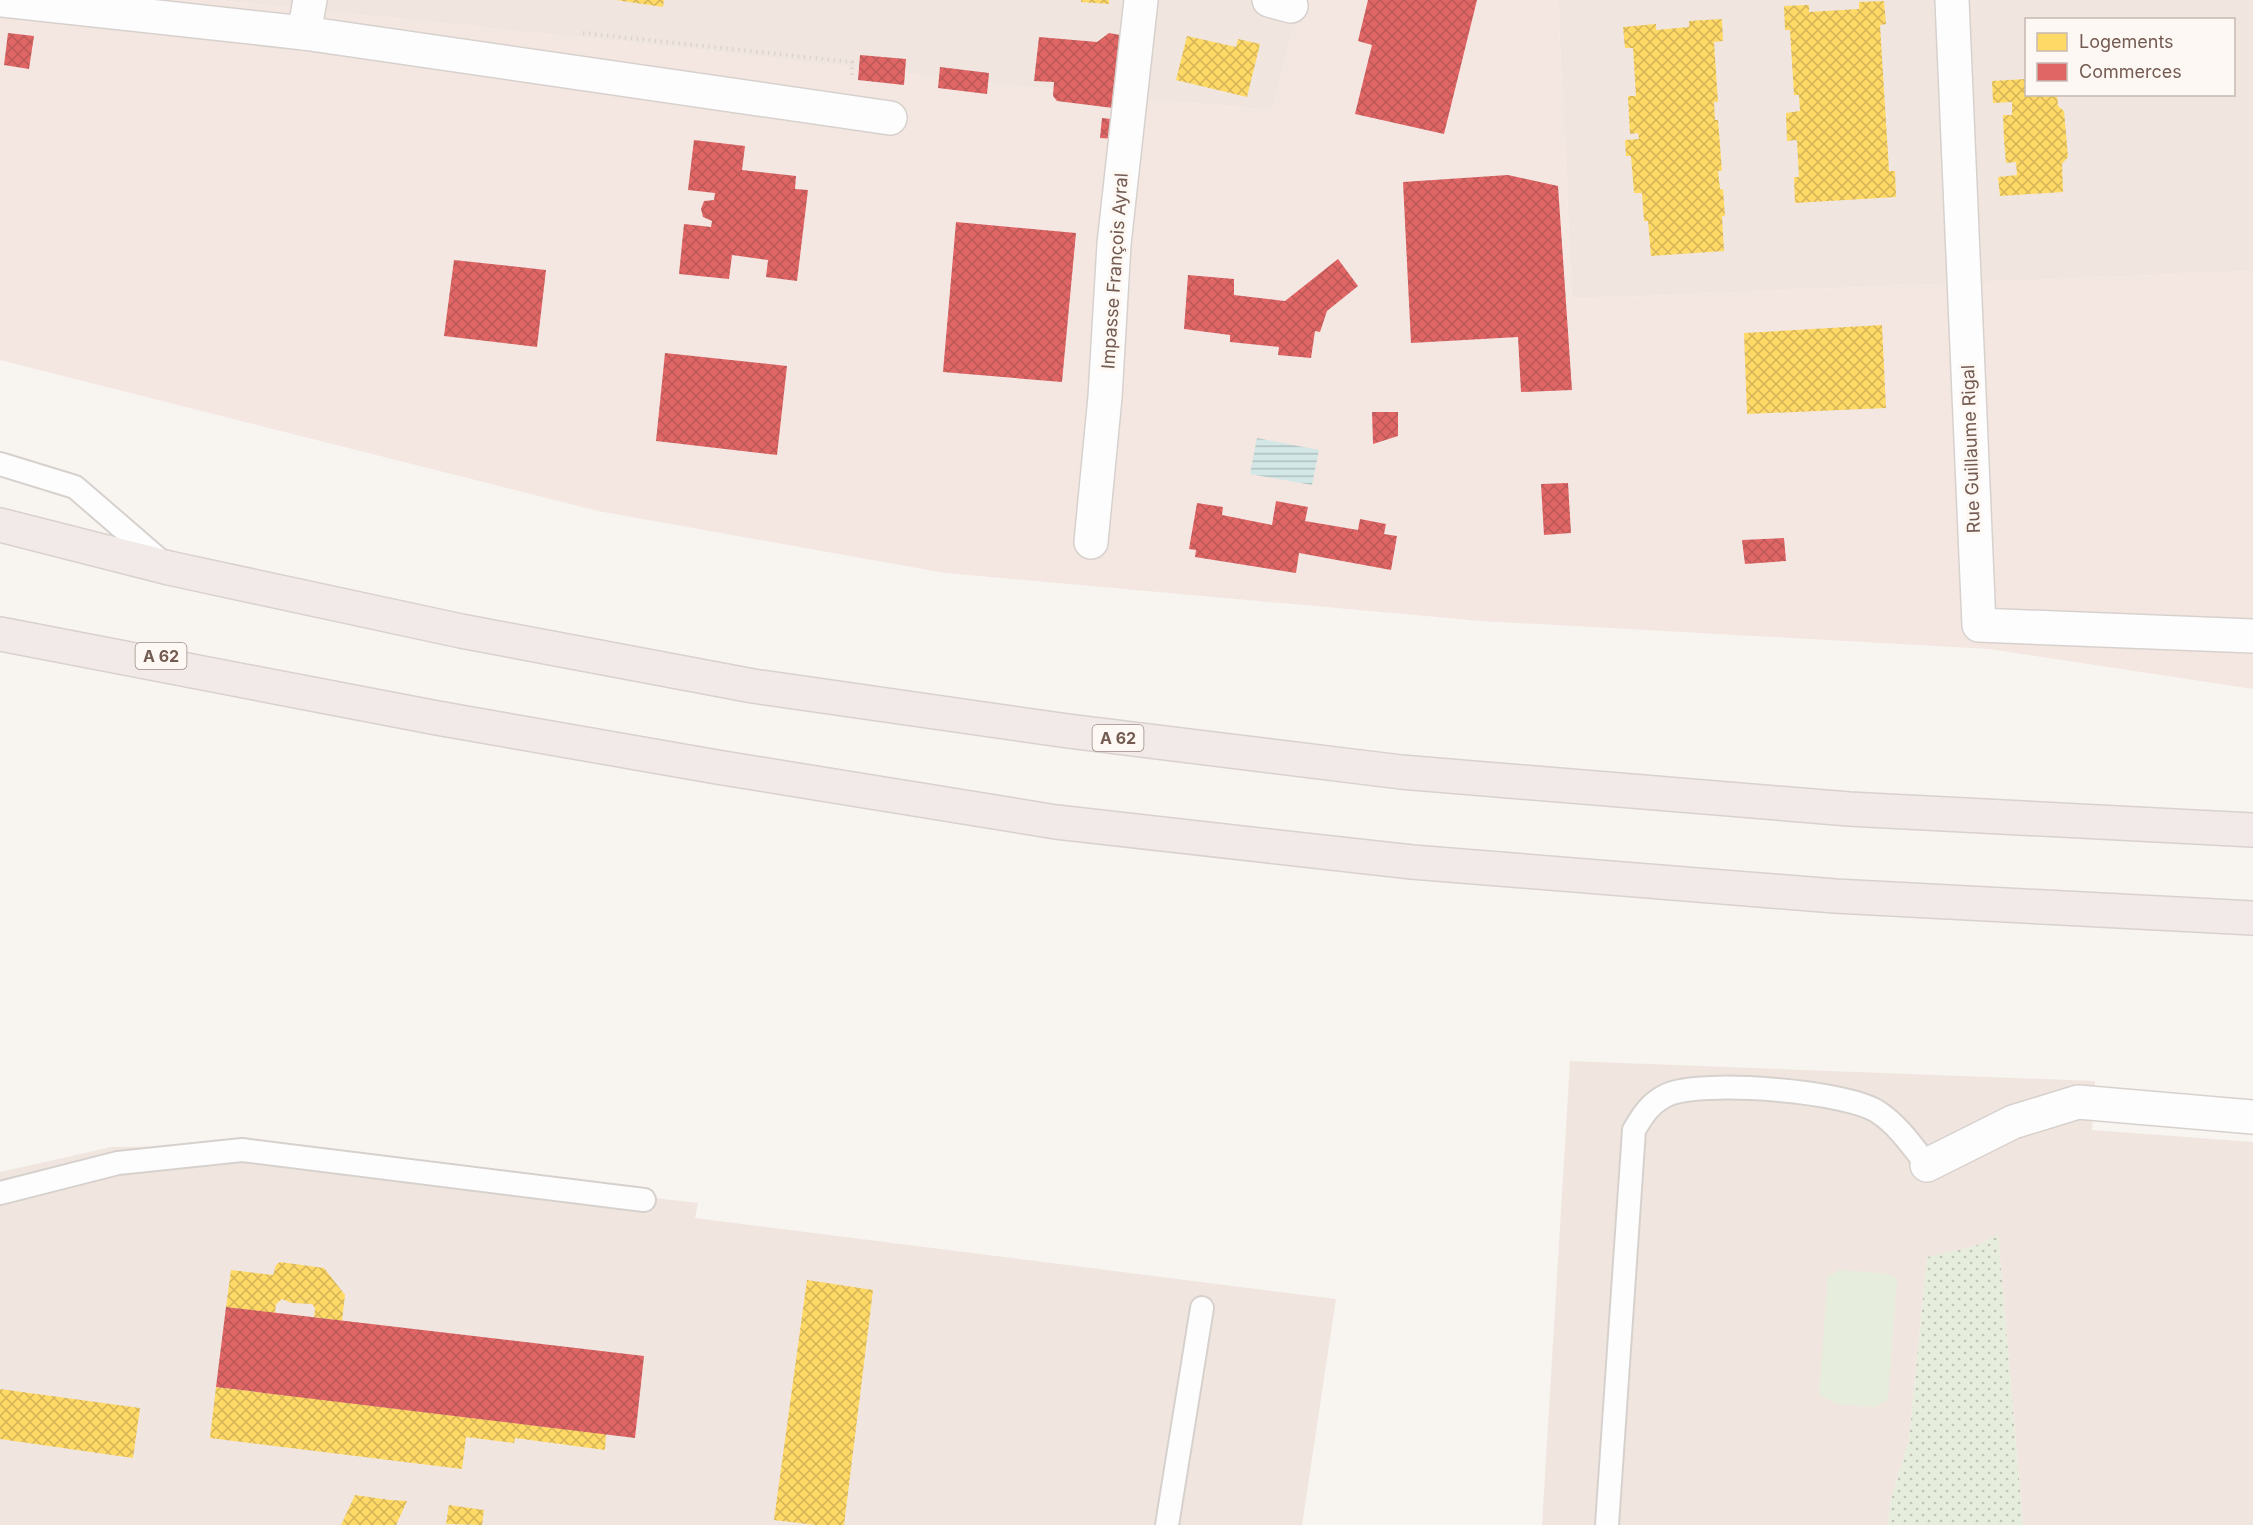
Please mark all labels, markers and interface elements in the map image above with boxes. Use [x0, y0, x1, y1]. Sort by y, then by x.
legend [2025, 18, 2235, 96]
text: Logements [2079, 31, 2174, 52]
text: Commerces [2079, 61, 2182, 82]
street label: Impasse François Ayral [1097, 172, 1132, 370]
street label: Rue Guillaume Rigal [1957, 364, 1984, 534]
road number: A 62 [136, 643, 186, 669]
road number: A 62 [1092, 725, 1144, 751]

